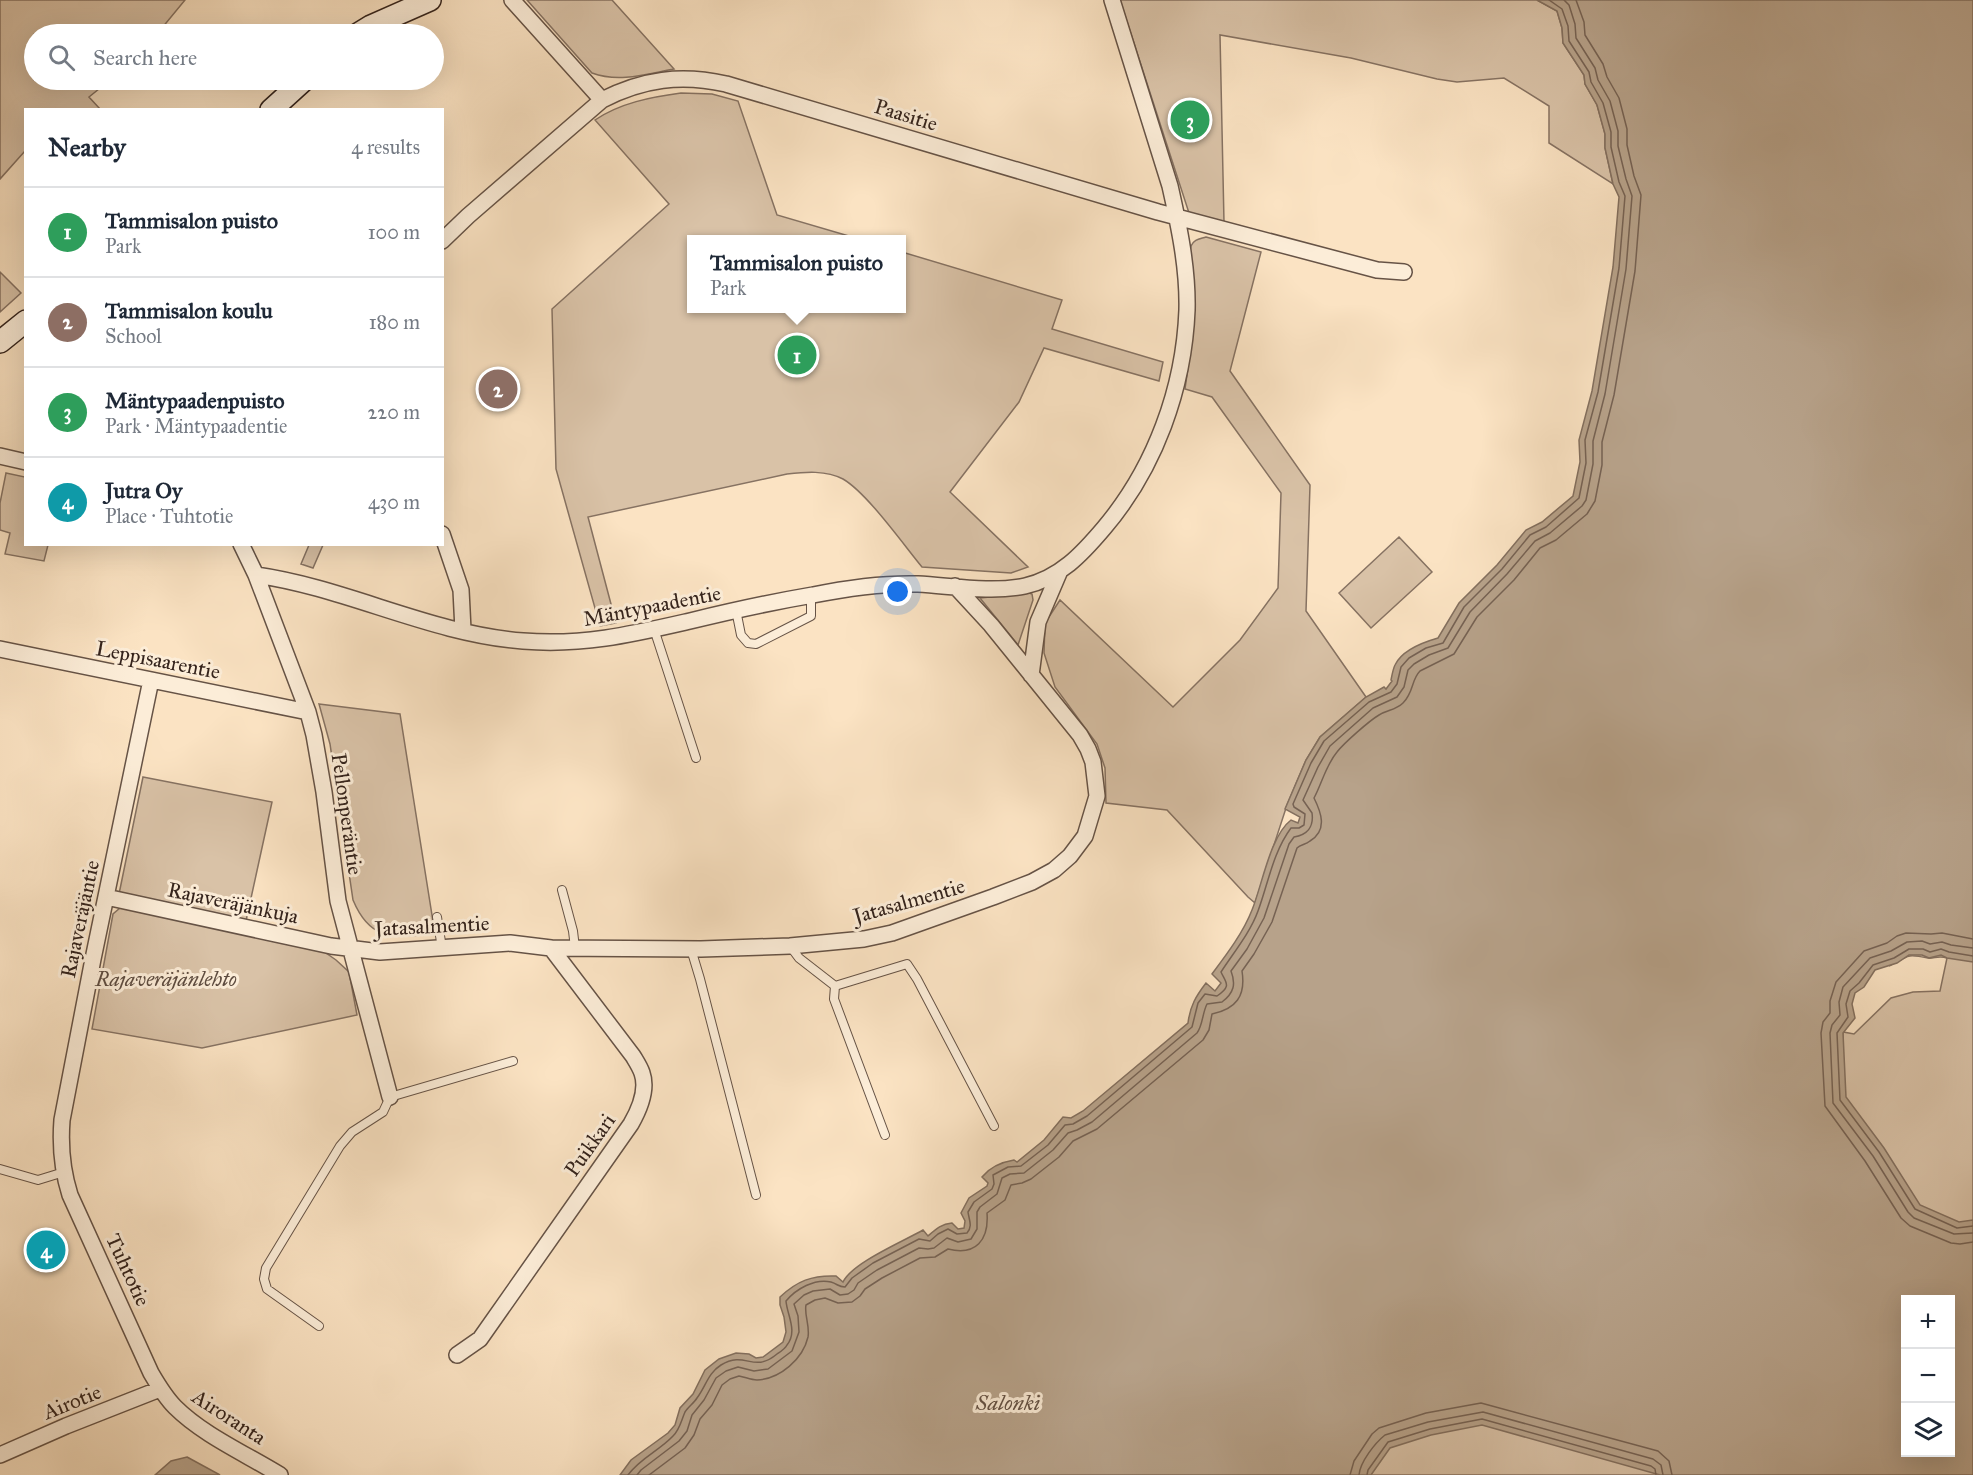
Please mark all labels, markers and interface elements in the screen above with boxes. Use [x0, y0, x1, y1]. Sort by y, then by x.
search box [24, 24, 444, 90]
icon: search [45, 41, 78, 74]
text: Search here [93, 44, 197, 71]
street label: Paasitie [871, 93, 941, 137]
pin: 3 [1170, 98, 1210, 142]
text: Nearby [48, 131, 126, 163]
text: 4 results [351, 135, 420, 159]
text: Tammisalon puisto [105, 207, 278, 234]
text: 1 [64, 220, 71, 244]
text: 100 m [368, 220, 420, 244]
text: Park [105, 234, 141, 258]
popup [687, 235, 906, 313]
text: Tammisalon puisto [710, 249, 883, 276]
text: Park [710, 276, 746, 300]
text: Tammisalon koulu [105, 297, 273, 324]
text: 2 [63, 310, 72, 334]
text: 180 m [369, 310, 420, 334]
text: School [105, 324, 162, 348]
pin: 1 [778, 332, 816, 378]
pin: 2 [478, 366, 518, 412]
text: Mäntypaadenpuisto [105, 387, 284, 414]
text: 3 [64, 400, 72, 424]
text: 220 m [368, 400, 420, 424]
text: Park · Mäntypaadentie [105, 414, 287, 438]
text: Jutra Oy [105, 477, 182, 504]
text: 4 [62, 490, 73, 514]
text: 430 m [368, 490, 420, 514]
text: Place · Tuhtotie [105, 504, 233, 528]
your location [883, 577, 912, 606]
street label: Mäntypaadentie [581, 580, 723, 632]
street label: Leppisaarentie [94, 635, 223, 685]
street label: Pellonperäntie [326, 751, 368, 877]
street label: Rajaveräjäntie [55, 857, 105, 980]
street label: Jatasalmentie [848, 873, 968, 930]
street label: Rajaveräjänkuja [165, 876, 301, 930]
street label: Jatasalmentie [372, 910, 490, 942]
park label: Rajaveräjänlehto [94, 966, 237, 992]
street label: Puikkari [559, 1108, 621, 1182]
pin: 4 [26, 1228, 66, 1272]
street label: Tuhtotie [100, 1230, 156, 1311]
map controls [1901, 1295, 1955, 1457]
button: + [1901, 1295, 1955, 1349]
button: − [1901, 1349, 1955, 1403]
street label: Airotie [38, 1379, 105, 1426]
street label: Airoranta [186, 1383, 271, 1450]
water label: Salonki [975, 1389, 1041, 1416]
button: layers [1901, 1403, 1955, 1457]

